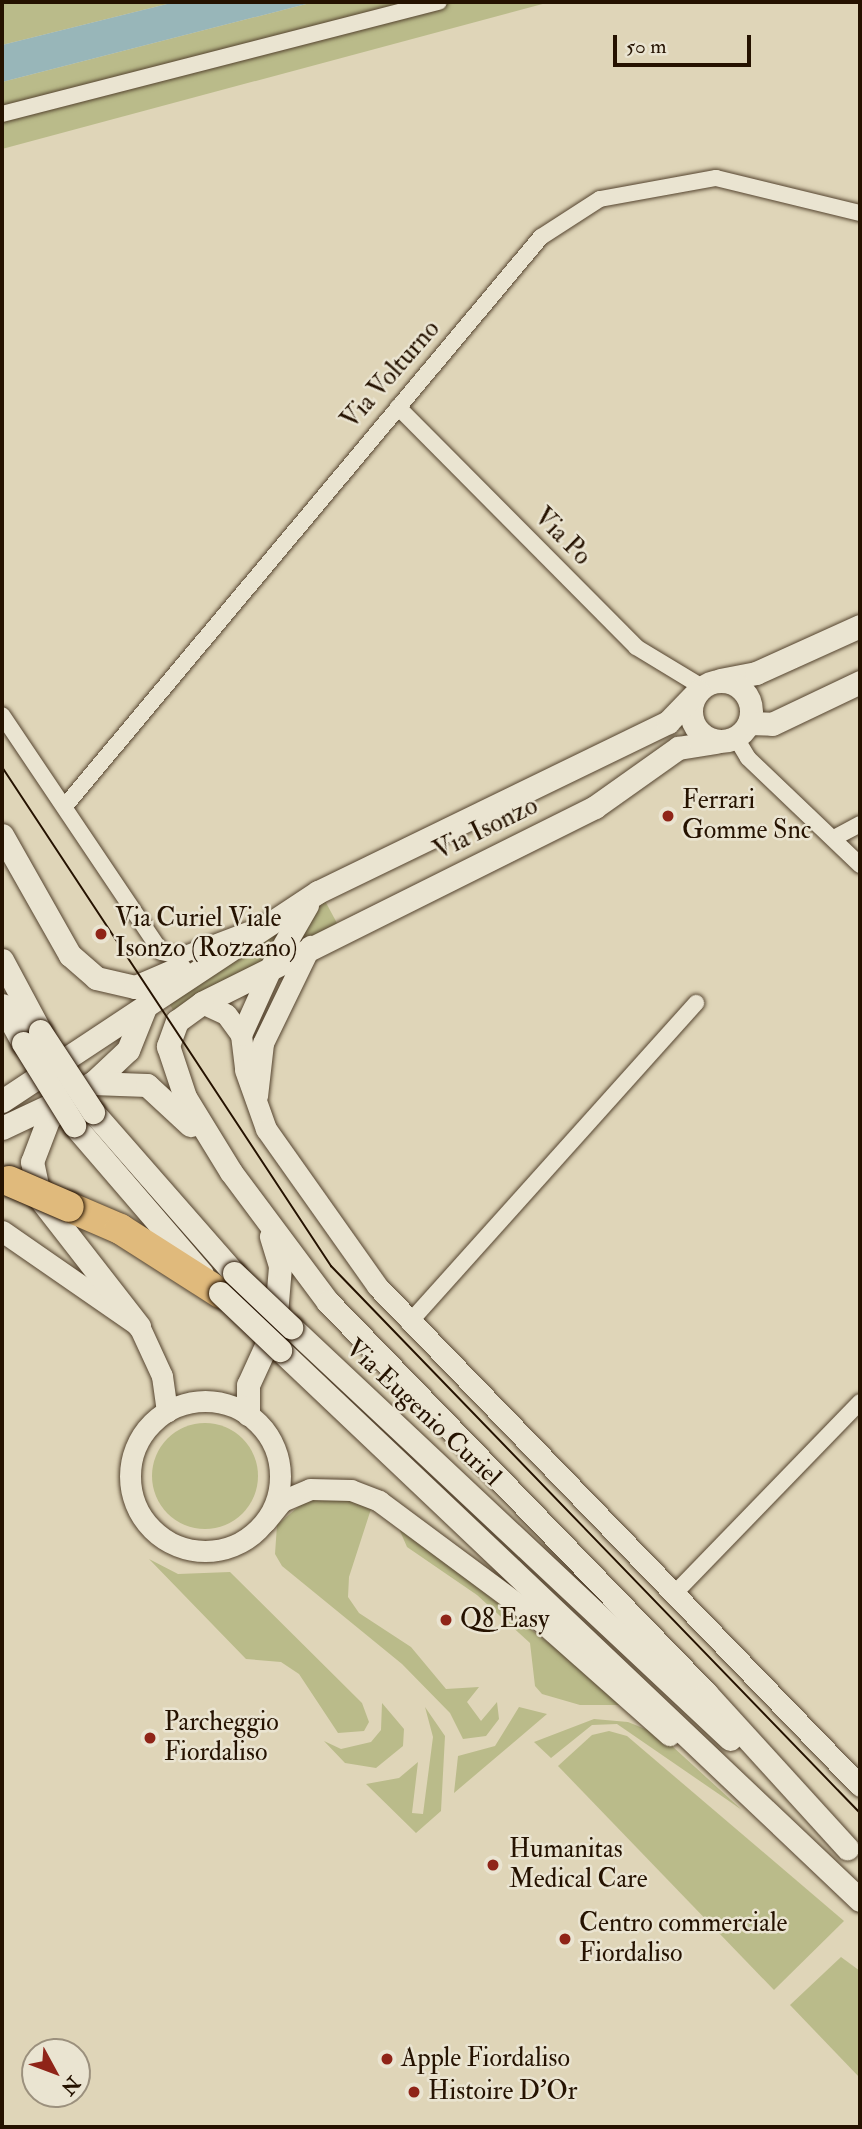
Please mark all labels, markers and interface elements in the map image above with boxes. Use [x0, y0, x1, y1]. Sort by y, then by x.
scale bar [617, 21, 755, 65]
text: 50 m [626, 33, 667, 60]
street label: Via Volturno [335, 314, 447, 436]
street label: Via Po [527, 502, 597, 572]
place label: Ferrari Gomme Snc [682, 785, 811, 846]
street label: Via Isonzo [429, 790, 543, 868]
marker: Ferrari Gomme Snc [660, 808, 676, 824]
place label: Via Curiel Viale Isonzo (Rozzano) [115, 903, 298, 964]
marker: Via Curiel Viale Isonzo (Rozzano) [93, 926, 109, 942]
street label: Via Eugenio Curiel [339, 1333, 507, 1493]
place label: Q8 Easy [460, 1604, 549, 1636]
marker: Q8 Easy [438, 1612, 454, 1628]
place label: Parcheggio Fiordaliso [164, 1707, 279, 1768]
marker: Parcheggio Fiordaliso [142, 1730, 158, 1746]
place label: Humanitas Medical Care [509, 1834, 648, 1896]
marker: Humanitas Medical Care [483, 1855, 503, 1875]
place label: Centro commerciale Fiordaliso [579, 1908, 787, 1969]
marker: Centro commerciale Fiordaliso [557, 1931, 573, 1947]
north arrow [21, 2038, 91, 2108]
place label: Apple Fiordaliso [401, 2043, 570, 2075]
marker: Apple Fiordaliso [379, 2051, 395, 2067]
text: N [56, 2071, 85, 2100]
place label: Histoire D'Or [428, 2076, 577, 2108]
marker: Histoire D'Or [406, 2084, 422, 2100]

